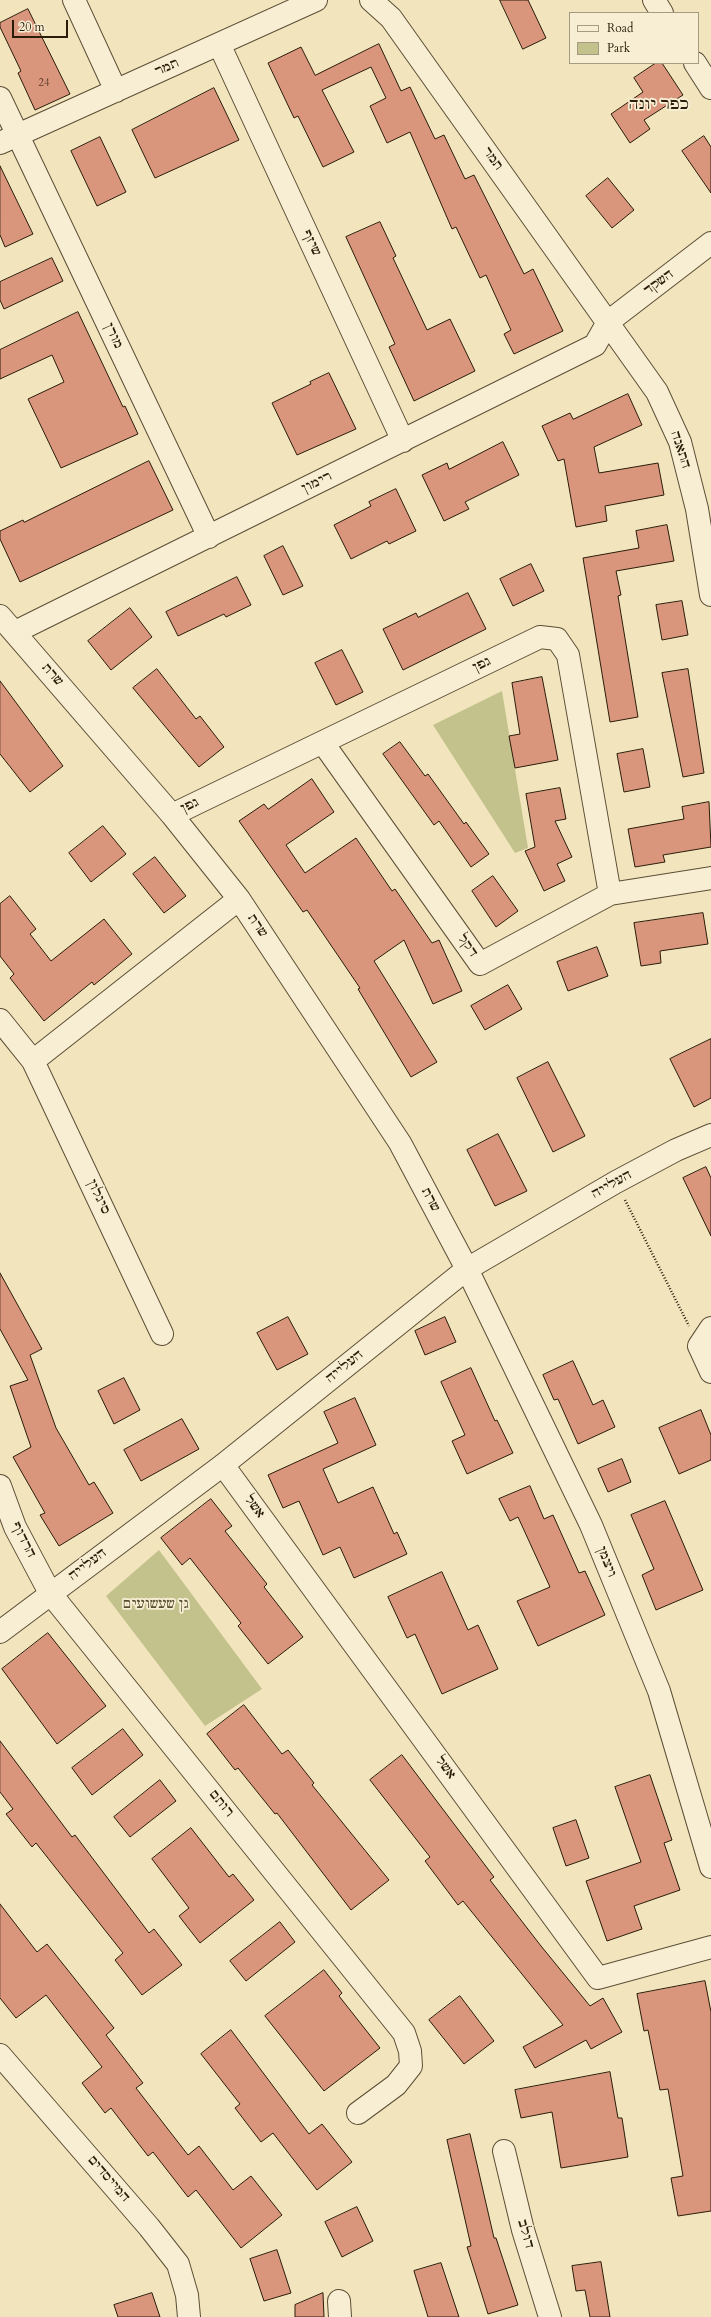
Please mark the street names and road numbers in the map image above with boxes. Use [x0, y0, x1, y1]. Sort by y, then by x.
street label: תמר [153, 56, 181, 80]
street label: תמר [478, 144, 506, 174]
street label: שיזף [298, 228, 324, 258]
street label: השקד [641, 267, 677, 299]
street label: מורן [100, 321, 126, 351]
street label: התאנה [667, 429, 693, 471]
street label: רימון [299, 469, 335, 497]
street label: גפן [470, 654, 494, 676]
street label: שרת [38, 661, 66, 689]
street label: גפן [178, 795, 202, 817]
street label: שרת [244, 911, 270, 941]
street label: דקל [454, 931, 480, 961]
street label: העלייה [589, 1168, 635, 1202]
street label: סיגלון [83, 1177, 113, 1217]
street label: שרת [417, 1185, 443, 1215]
street label: העלייה [323, 1347, 367, 1387]
street label: אשל [240, 1492, 268, 1522]
street label: הרדוף [7, 1519, 39, 1561]
street label: ויצמן [593, 1544, 619, 1580]
street label: העלייה [66, 1546, 110, 1584]
street label: אשל [431, 1753, 459, 1783]
street label: רותם [206, 1787, 236, 1821]
street label: המייסדים [83, 2152, 133, 2206]
street label: דולב [513, 2217, 537, 2251]

